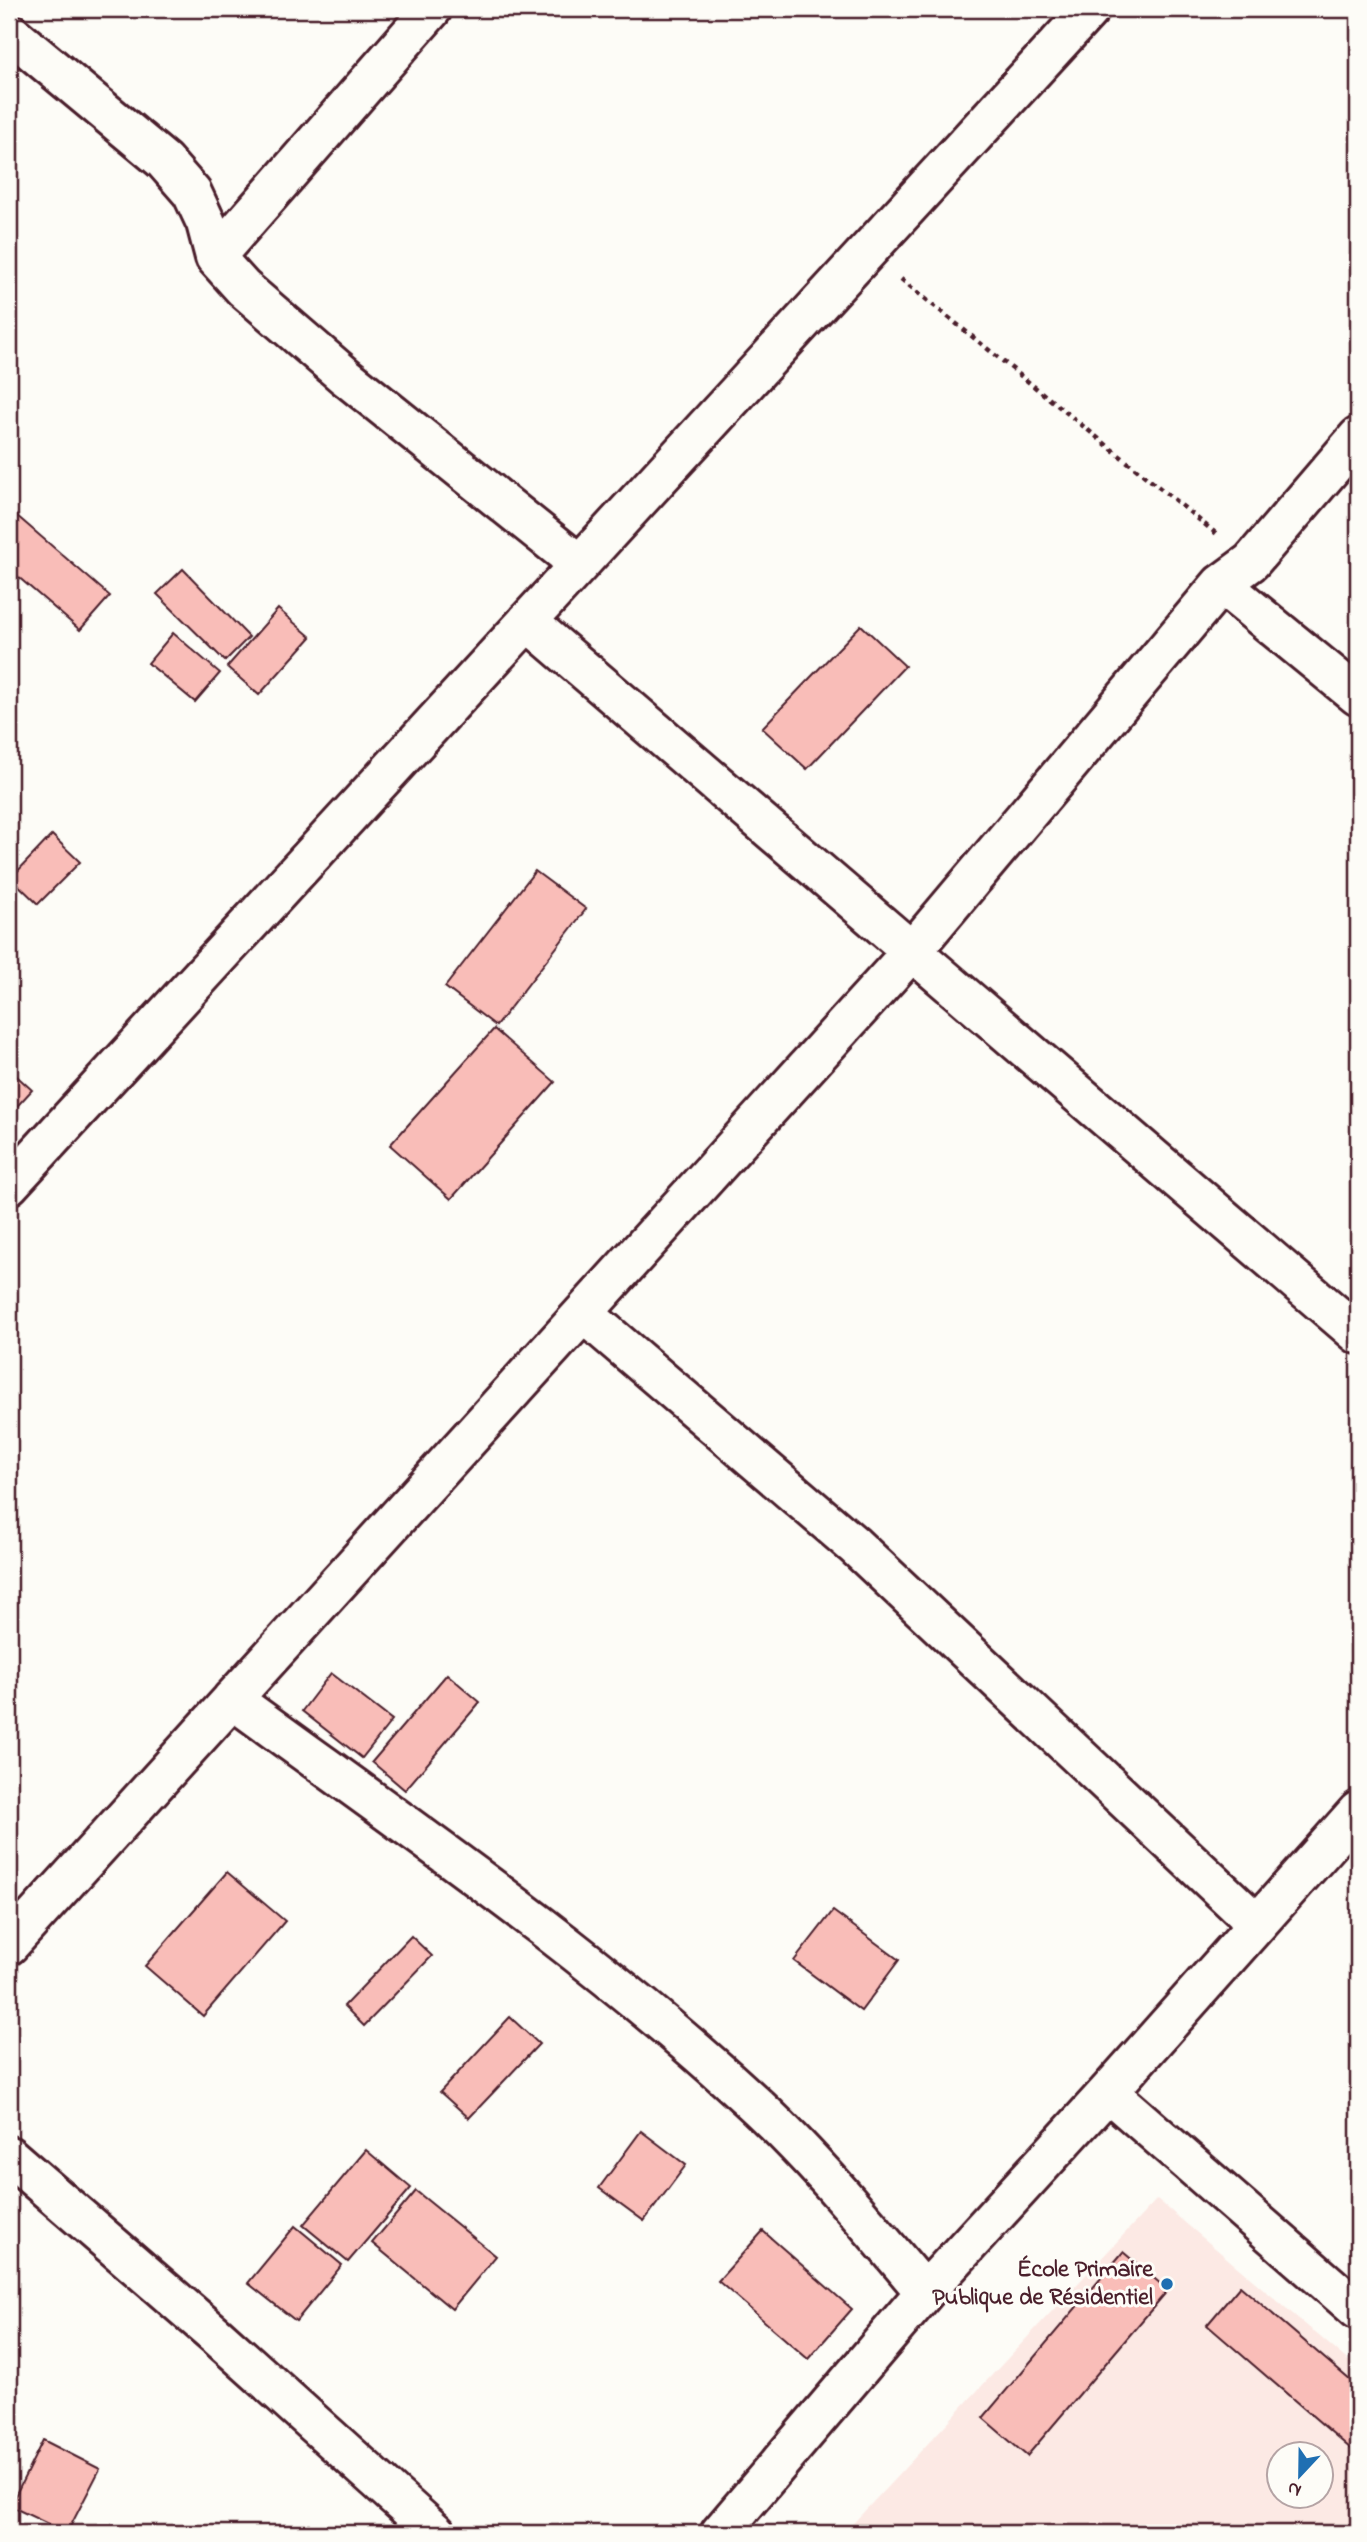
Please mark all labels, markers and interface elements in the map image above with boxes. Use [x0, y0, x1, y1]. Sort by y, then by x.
place label: École Primaire Publique de Résidentiel [932, 2253, 1154, 2316]
marker: École Primaire Publique de Résidentiel [1159, 2276, 1175, 2292]
north arrow [1266, 2440, 1336, 2510]
text: N [1283, 2473, 1306, 2503]

